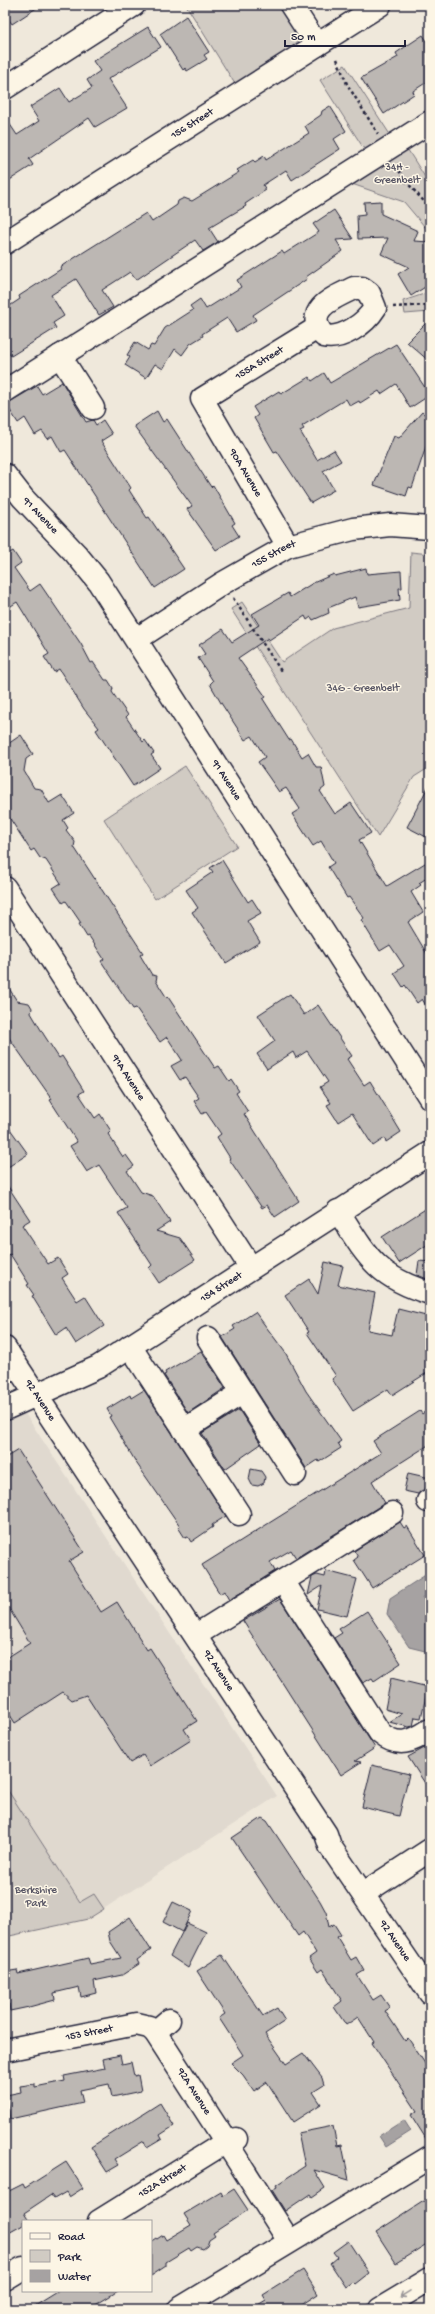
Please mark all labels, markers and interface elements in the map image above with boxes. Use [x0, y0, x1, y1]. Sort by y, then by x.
scale bar [285, 22, 405, 48]
text: 50 m [291, 31, 316, 45]
street label: 156 Street [168, 105, 217, 142]
park label: 34H - Greenbelt [374, 162, 421, 187]
street label: 155A Street [232, 343, 287, 383]
street label: 90A Avenue [225, 446, 264, 499]
street label: 91 Avenue [19, 495, 60, 537]
street label: 155 Street [249, 538, 298, 572]
park label: 34G - Greenbelt [326, 683, 401, 695]
street label: 91 Avenue [208, 757, 244, 803]
street label: 91A Avenue [108, 1052, 147, 1103]
street label: 154 Street [197, 1269, 246, 1306]
street label: 92 Avenue [21, 1377, 58, 1424]
street label: 92 Avenue [200, 1647, 236, 1694]
park label: Berkshire Park [14, 1885, 57, 1910]
street label: 92 Avenue [376, 1918, 413, 1964]
street label: 153 Street [64, 2022, 116, 2044]
street label: 92A Avenue [174, 2065, 213, 2118]
street label: 152A Street [136, 2161, 190, 2201]
legend [22, 2220, 152, 2292]
text: Road [58, 2231, 85, 2245]
text: Park [57, 2251, 83, 2265]
text: Water [58, 2271, 92, 2285]
one-way arrow [399, 2290, 411, 2298]

